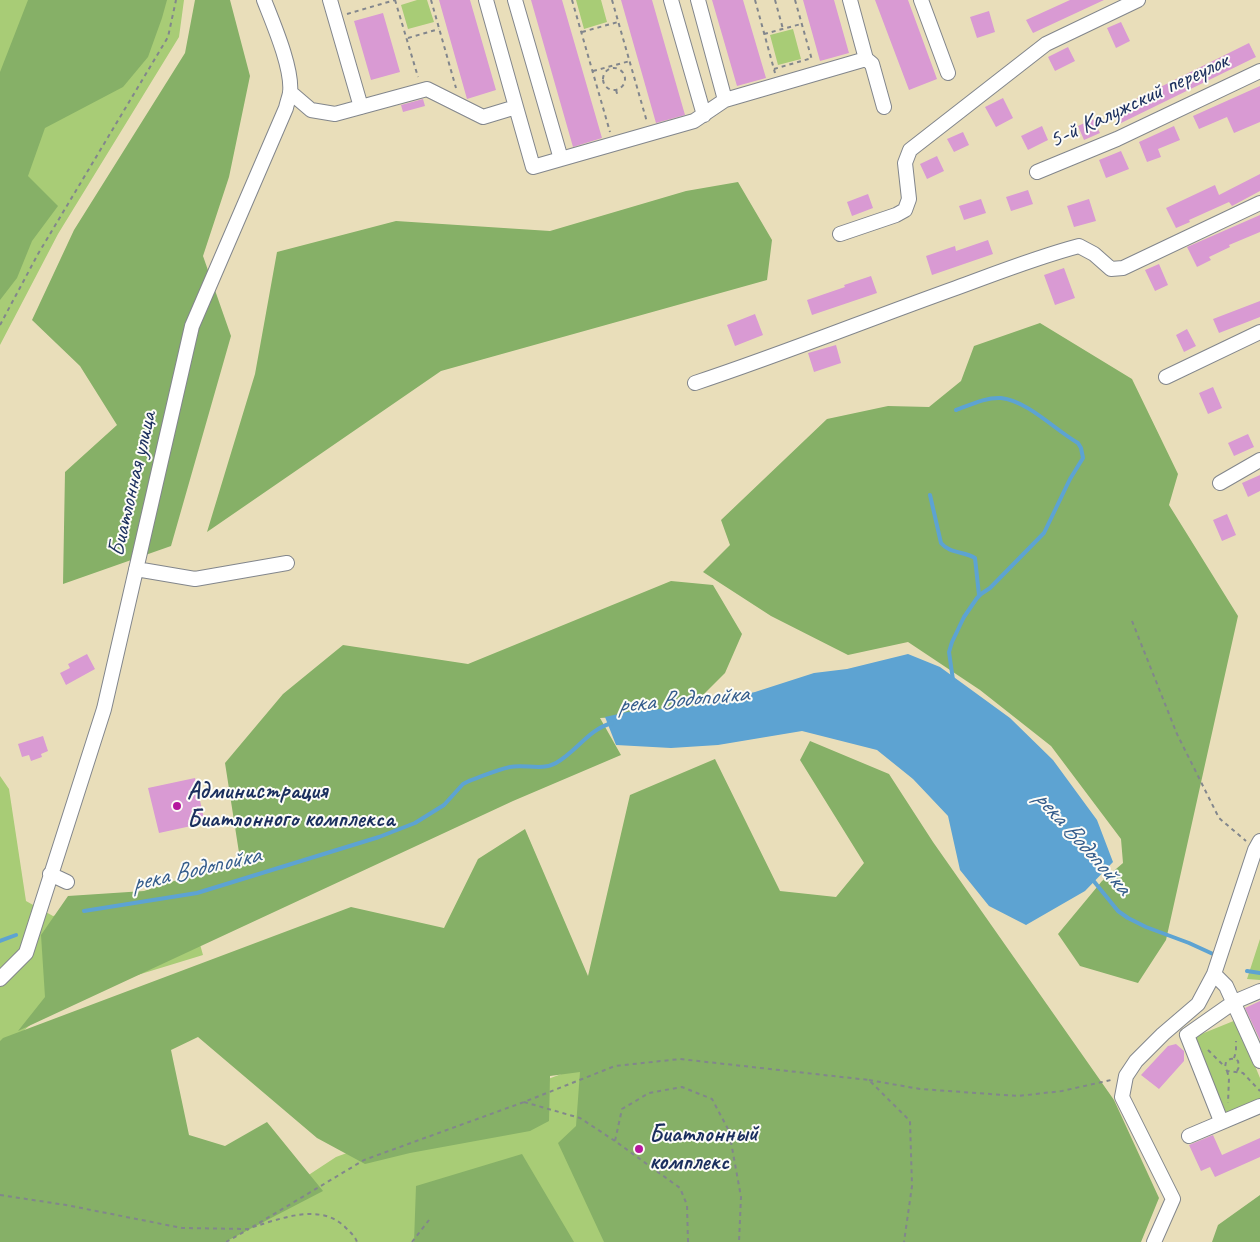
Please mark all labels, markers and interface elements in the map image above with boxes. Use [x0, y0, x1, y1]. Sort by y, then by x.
street label: 5-й Калужский переулок [1045, 47, 1233, 155]
street label: Биатлонная улица [102, 409, 164, 559]
water label: река Водопойка [616, 679, 750, 721]
place label: Администрация Биатлонного комплекса [187, 778, 395, 834]
water label: река Водопойка [1027, 784, 1137, 902]
marker: Администрация Биатлонного комплекса [171, 800, 183, 812]
water label: река Водопойка [129, 841, 263, 899]
place label: Биатлонный комплекс [649, 1121, 758, 1177]
marker: Биатлонный комплекс [633, 1143, 645, 1155]

